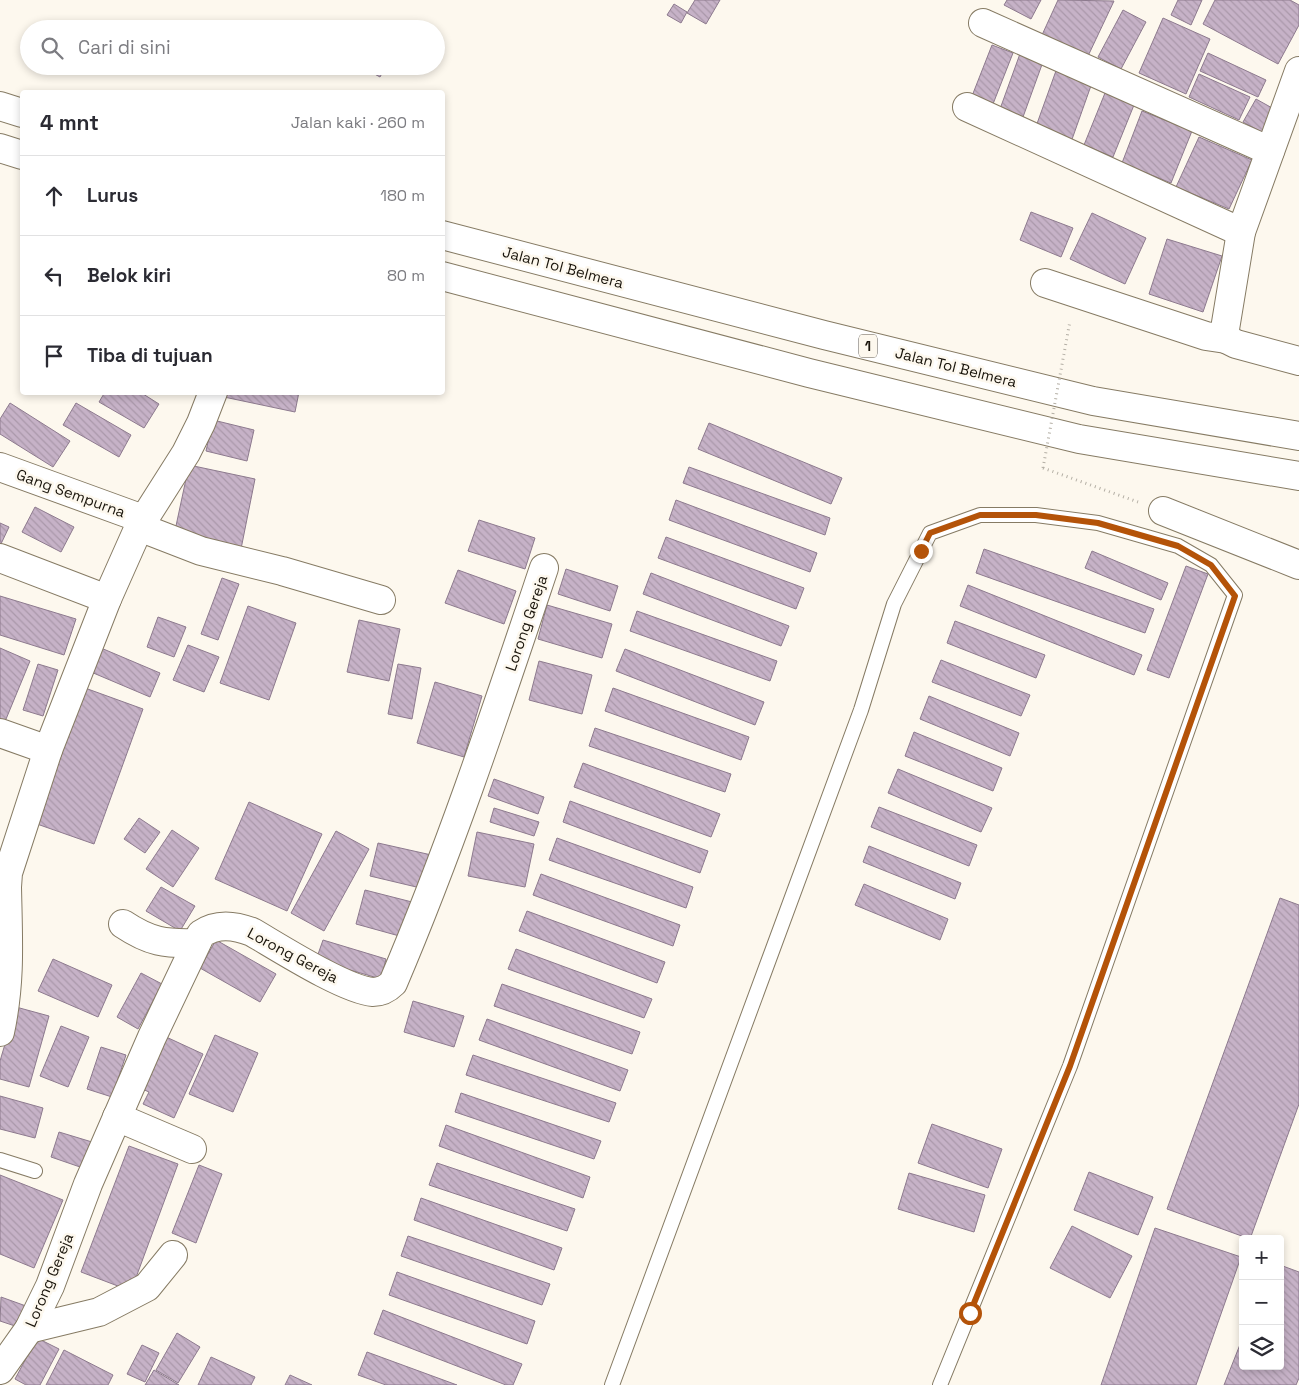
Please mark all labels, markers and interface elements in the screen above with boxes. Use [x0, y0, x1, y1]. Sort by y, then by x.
search box [20, 20, 445, 75]
icon: search [38, 34, 66, 62]
text: Cari di sini [78, 35, 171, 60]
text: 4 mnt [40, 109, 99, 136]
text: Jalan kaki · 260 m [291, 112, 425, 133]
icon: ahead [40, 182, 68, 210]
text: Lurus [87, 183, 138, 208]
text: 180 m [380, 185, 425, 206]
street label: Jalan Tol Belmera [500, 242, 626, 292]
icon: left [40, 262, 68, 290]
text: Belok kiri [87, 263, 171, 288]
text: 80 m [387, 265, 425, 286]
road number: 1 [859, 334, 877, 358]
icon: arrive [40, 342, 68, 370]
text: Tiba di tujuan [87, 343, 213, 368]
street label: Jalan Tol Belmera [893, 343, 1019, 391]
street label: Gang Sempurna [14, 464, 128, 522]
route end [910, 540, 933, 563]
street label: Lorong Gereja [501, 572, 551, 673]
street label: Lorong Gereja [244, 923, 342, 987]
street label: Lorong Gereja [21, 1230, 77, 1330]
map controls [1239, 1235, 1284, 1370]
button: + [1239, 1235, 1284, 1280]
button: − [1239, 1280, 1284, 1325]
route start [959, 1302, 982, 1325]
button: layers [1239, 1325, 1284, 1370]

